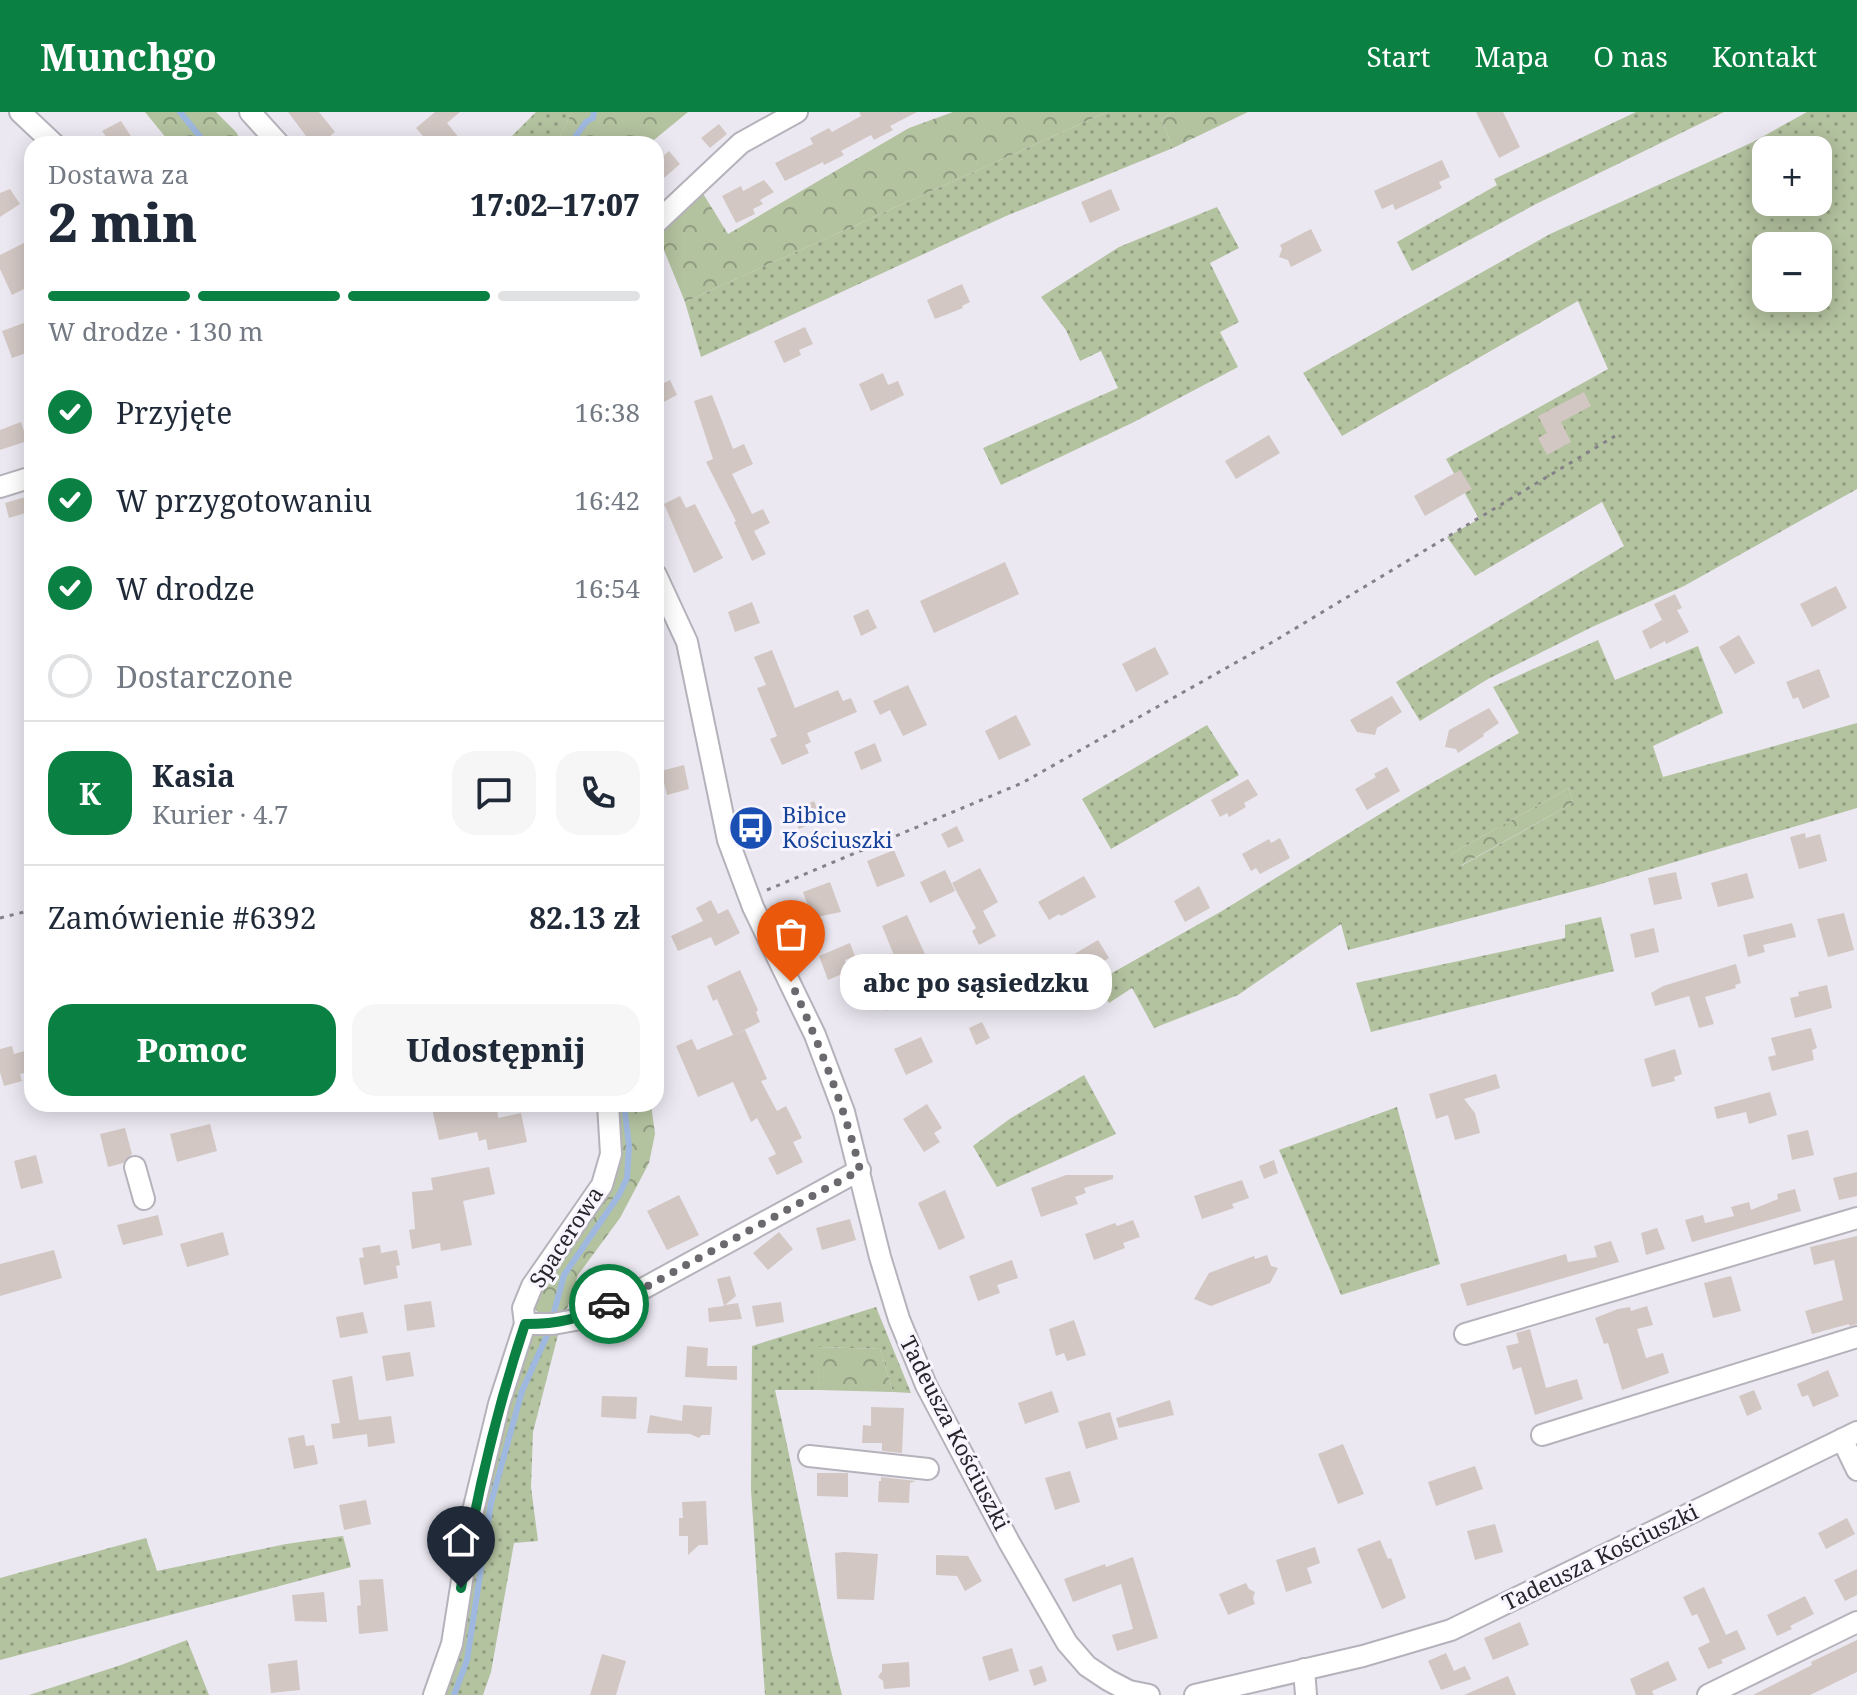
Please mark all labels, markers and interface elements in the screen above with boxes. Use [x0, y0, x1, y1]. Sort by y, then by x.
text: Munchgo [40, 30, 217, 82]
text: Start [1366, 37, 1430, 75]
text: Mapa [1474, 37, 1549, 75]
text: O nas [1593, 37, 1668, 75]
text: Kontakt [1712, 37, 1817, 75]
map controls [1752, 136, 1832, 312]
button: + [1752, 136, 1832, 216]
text: Dostawa za [48, 156, 189, 192]
text: 17:02–17:07 [470, 184, 640, 225]
text: 2 min [48, 186, 197, 257]
button: − [1752, 232, 1832, 312]
text: W drodze · 130 m [48, 313, 263, 349]
icon: check [48, 390, 92, 434]
text: Przyjęte [116, 392, 232, 433]
text: 16:38 [574, 394, 640, 430]
icon: check [48, 478, 92, 522]
text: W przygotowaniu [116, 480, 372, 521]
text: 16:42 [574, 482, 640, 518]
icon: check [48, 566, 92, 610]
text: W drodze [116, 568, 255, 609]
text: 16:54 [574, 570, 640, 606]
text: Dostarczone [116, 656, 293, 697]
button: chat [452, 751, 536, 835]
button: phone [556, 751, 640, 835]
text: Kasia [152, 755, 235, 796]
text: K [79, 773, 101, 814]
text: Kurier · 4.7 [152, 796, 289, 832]
place label: Bibice Kościuszki [782, 799, 892, 854]
bus stop icon: Bibice Kościuszki [727, 804, 775, 852]
text: Zamówienie #6392 [48, 897, 316, 938]
text: 82.13 zł [529, 897, 640, 938]
pin [757, 900, 825, 982]
icon: bag [769, 912, 813, 956]
callout: abc po sąsiedzku [839, 954, 1111, 1010]
text: abc po sąsiedzku [863, 964, 1089, 1000]
button: Pomoc [48, 1004, 336, 1096]
button: Udostępnij [352, 1004, 640, 1096]
street label: Spacerowa [521, 1180, 609, 1293]
courier [569, 1264, 649, 1344]
icon: car [587, 1282, 631, 1326]
street label: Tadeusza Kościuszki [894, 1330, 1018, 1535]
street label: Tadeusza Kościuszki [1497, 1496, 1702, 1617]
pin [427, 1506, 495, 1588]
icon: home [439, 1518, 483, 1562]

